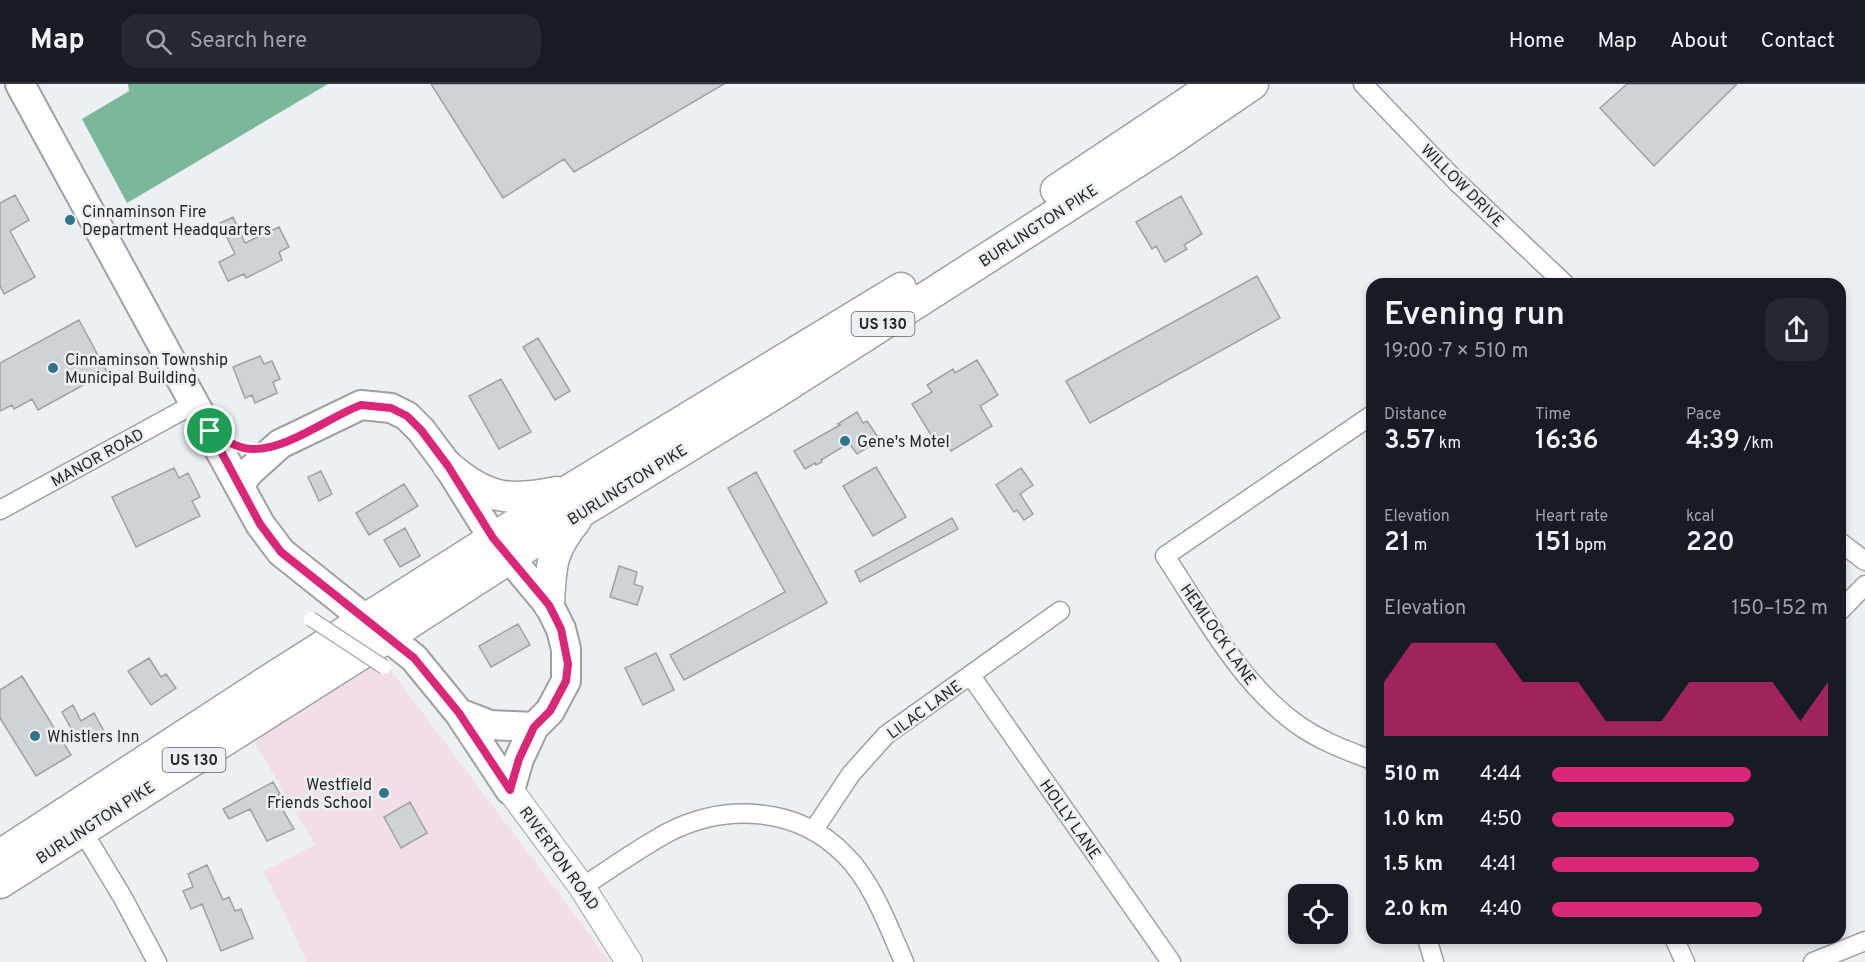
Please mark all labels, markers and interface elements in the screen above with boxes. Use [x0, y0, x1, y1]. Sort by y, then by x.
search box [121, 14, 541, 68]
text: Map [30, 23, 85, 59]
icon: search [142, 25, 175, 58]
text: Search here [190, 28, 307, 55]
text: Home [1509, 28, 1565, 55]
text: Map [1598, 28, 1637, 55]
text: About [1670, 28, 1728, 55]
text: Contact [1761, 28, 1835, 55]
street label: WILLOW DRIVE [1416, 141, 1507, 232]
street label: BURLINGTON PIKE [976, 181, 1102, 273]
place label: Cinnaminson Fire Department Headquarters [82, 203, 271, 241]
marker: Cinnaminson Fire Department Headquarters [63, 213, 77, 227]
text: Evening run [1384, 295, 1565, 337]
button: share [1765, 298, 1828, 361]
road number: US 130 [852, 312, 914, 336]
text: 19:00 · 7 × 510 m [1384, 339, 1528, 365]
place label: Cinnaminson Township Municipal Building [65, 351, 228, 389]
marker: Cinnaminson Township Municipal Building [46, 361, 60, 375]
pin [184, 405, 235, 456]
text: Distance [1384, 405, 1447, 425]
text: Time [1535, 405, 1571, 425]
text: Pace [1686, 405, 1721, 425]
icon: arrive [193, 414, 226, 447]
street label: MANOR ROAD [48, 425, 148, 493]
text: 3.57 [1384, 425, 1435, 458]
text: 16:36 [1535, 425, 1599, 458]
text: 4:39 [1686, 425, 1740, 458]
place label: Gene's Motel [857, 433, 950, 453]
marker: Gene's Motel [838, 434, 852, 448]
text: km [1435, 434, 1461, 454]
text: /km [1740, 434, 1774, 454]
street label: BURLINGTON PIKE [564, 441, 692, 531]
text: Elevation [1384, 507, 1450, 527]
text: Heart rate [1535, 507, 1608, 527]
text: kcal [1686, 507, 1714, 527]
text: 21 [1384, 527, 1410, 560]
text: 151 [1535, 527, 1571, 560]
text: 220 [1686, 527, 1735, 560]
text: m [1410, 536, 1427, 556]
text: bpm [1571, 536, 1606, 556]
street label: HEMLOCK LANE [1175, 581, 1260, 690]
text: Elevation [1384, 596, 1466, 622]
text: 150–152 m [1731, 596, 1828, 622]
street label: LILAC LANE [884, 677, 966, 744]
place label: Whistlers Inn [47, 728, 140, 748]
marker: Whistlers Inn [28, 729, 42, 743]
road number: US 130 [162, 748, 226, 772]
text: 510 m [1384, 762, 1440, 788]
text: 4:44 [1480, 762, 1522, 788]
place label: Westfield Friends School [267, 776, 372, 814]
street label: HOLLY LANE [1034, 776, 1104, 864]
street label: BURLINGTON PIKE [33, 778, 159, 870]
marker: Westfield Friends School [377, 786, 391, 800]
street label: RIVERTON ROAD [514, 803, 603, 915]
text: 1.0 km [1384, 807, 1444, 833]
text: 4:50 [1480, 807, 1522, 833]
text: 1.5 km [1384, 852, 1443, 878]
text: 4:41 [1480, 852, 1517, 878]
map controls [1288, 884, 1348, 944]
button: locate [1288, 884, 1348, 944]
text: 2.0 km [1384, 897, 1448, 923]
text: 4:40 [1480, 897, 1522, 923]

